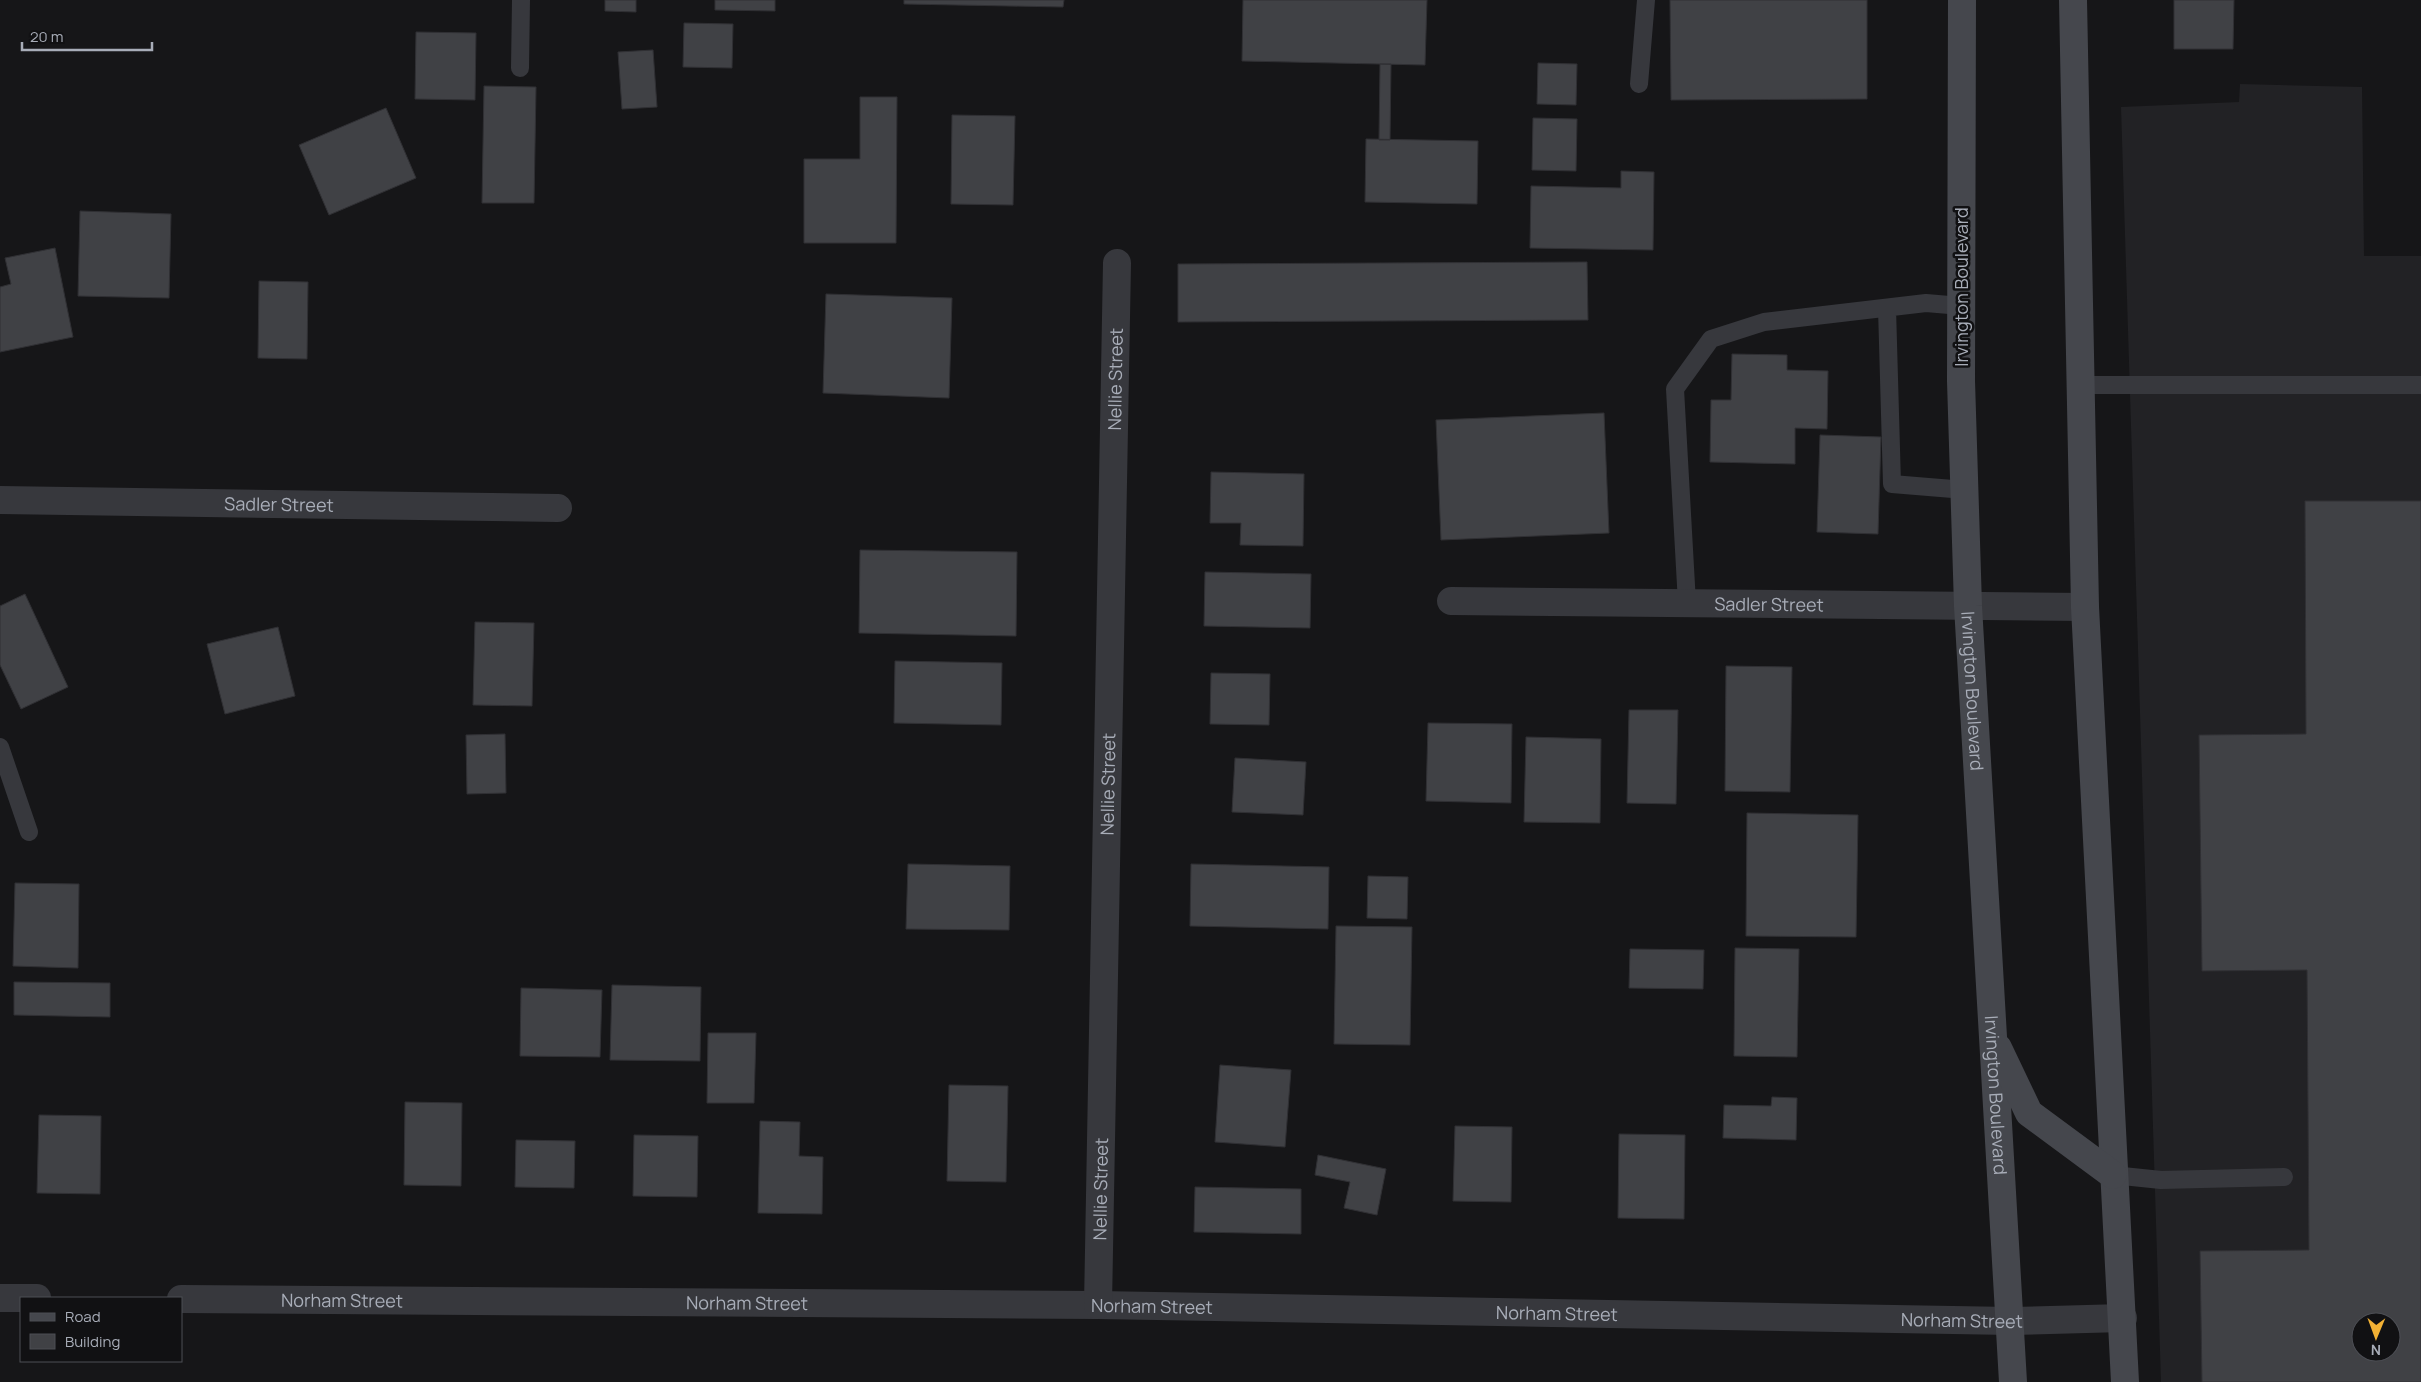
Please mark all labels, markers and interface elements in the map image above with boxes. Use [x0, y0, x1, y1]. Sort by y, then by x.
scale bar [22, 20, 152, 52]
text: 20 m [30, 26, 63, 47]
street label: Irvington Boulevard [1949, 207, 1973, 367]
street label: Nellie Street [1102, 328, 1128, 431]
street label: Sadler Street [224, 491, 334, 517]
street label: Sadler Street [1714, 591, 1824, 617]
street label: Irvington Boulevard [1956, 610, 1990, 771]
street label: Nellie Street [1095, 733, 1120, 836]
street label: Irvington Boulevard [1980, 1015, 2013, 1175]
street label: Nellie Street [1087, 1138, 1113, 1240]
street label: Norham Street [281, 1288, 403, 1312]
street label: Norham Street [686, 1290, 808, 1315]
street label: Norham Street [1091, 1293, 1213, 1319]
legend [20, 1297, 182, 1362]
street label: Norham Street [1496, 1300, 1618, 1326]
text: Road [65, 1306, 101, 1327]
street label: Norham Street [1901, 1307, 2023, 1333]
north arrow [2351, 1312, 2401, 1362]
text: Building [65, 1331, 120, 1352]
text: N [2371, 1341, 2381, 1360]

